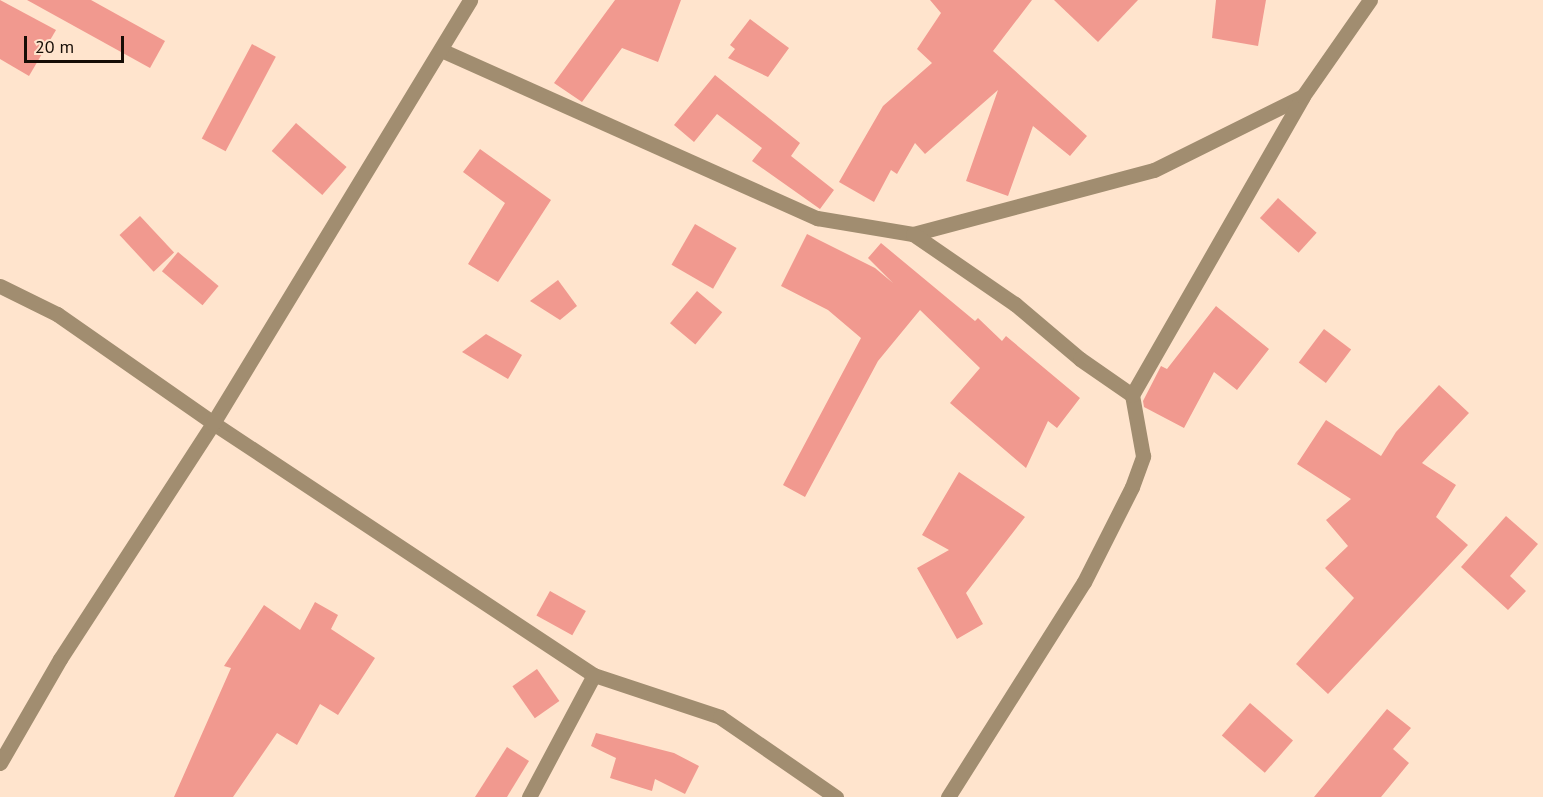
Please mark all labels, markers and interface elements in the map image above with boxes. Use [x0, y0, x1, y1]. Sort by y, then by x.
scale bar [27, 24, 128, 62]
text: 20 m [35, 35, 74, 58]

